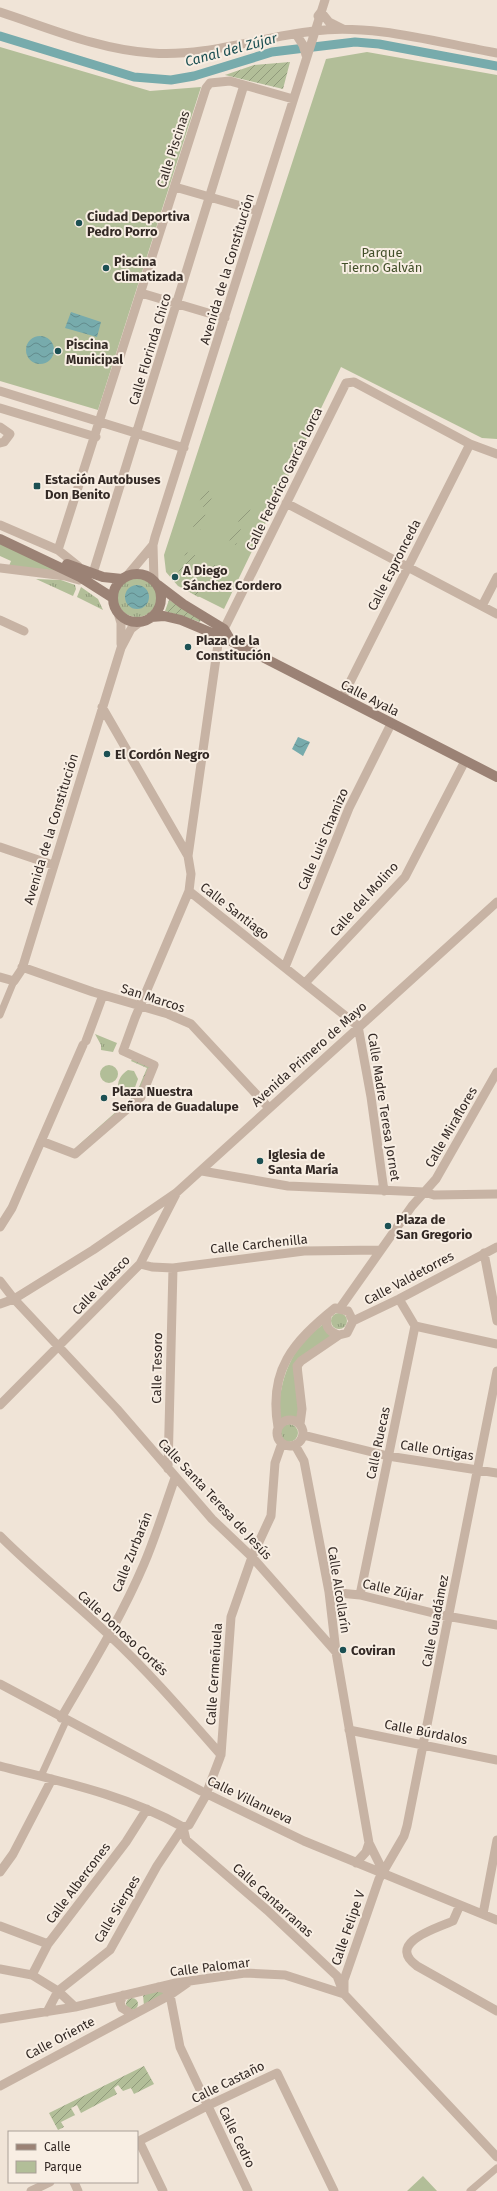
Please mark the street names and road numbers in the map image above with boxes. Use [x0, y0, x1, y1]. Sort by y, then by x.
street label: Calle Piscinas [154, 109, 192, 189]
street label: Avenida de la Constitución [197, 192, 257, 346]
street label: Calle Florinda Chico [126, 291, 174, 407]
street label: Calle Federico García Lorca [243, 405, 325, 553]
street label: Calle Espronceda [364, 517, 424, 613]
street label: Calle Ayala [338, 677, 402, 719]
street label: Avenida de la Constitución [21, 752, 81, 906]
street label: Calle Luis Chamizo [295, 786, 351, 892]
street label: Calle del Molino [327, 859, 401, 939]
street label: Calle Santiago [198, 879, 272, 943]
street label: San Marcos [119, 981, 187, 1015]
street label: Avenida Primero de Mayo [248, 998, 370, 1110]
street label: Calle Madre Teresa Jornet [365, 1032, 403, 1182]
street label: Calle Miraflores [422, 1084, 480, 1170]
street label: Calle Carchenilla [210, 1231, 308, 1257]
street label: Calle Valdetorres [362, 1248, 456, 1308]
street label: Calle Velasco [69, 1252, 133, 1318]
street label: Calle Tesoro [149, 1332, 165, 1404]
street label: Calle Ruecas [363, 1405, 393, 1481]
street label: Calle Santa Teresa de Jesús [155, 1436, 275, 1562]
street label: Calle Ortigas [399, 1437, 475, 1463]
street label: Calle Zurbarán [109, 1510, 155, 1594]
street label: Calle Alcollarín [325, 1545, 353, 1635]
street label: Calle Guadámez [419, 1573, 451, 1668]
street label: Calle Zújar [361, 1576, 425, 1604]
street label: Calle Donoso Cortés [75, 1587, 171, 1679]
street label: Calle Cermeñuela [203, 1622, 225, 1726]
street label: Calle Búrdalos [383, 1717, 469, 1747]
street label: Calle Villanueva [205, 1773, 295, 1827]
street label: Calle Albercones [43, 1840, 113, 1926]
street label: Calle Cantarranas [230, 1860, 316, 1940]
street label: Calle Sierpes [91, 1873, 143, 1945]
street label: Calle Felipe V [328, 1888, 368, 1967]
street label: Calle Palomar [169, 1955, 251, 1979]
street label: Calle Oriente [23, 2014, 97, 2062]
street label: Calle Castaño [189, 2058, 267, 2106]
street label: Calle Cedro [216, 2104, 258, 2170]

